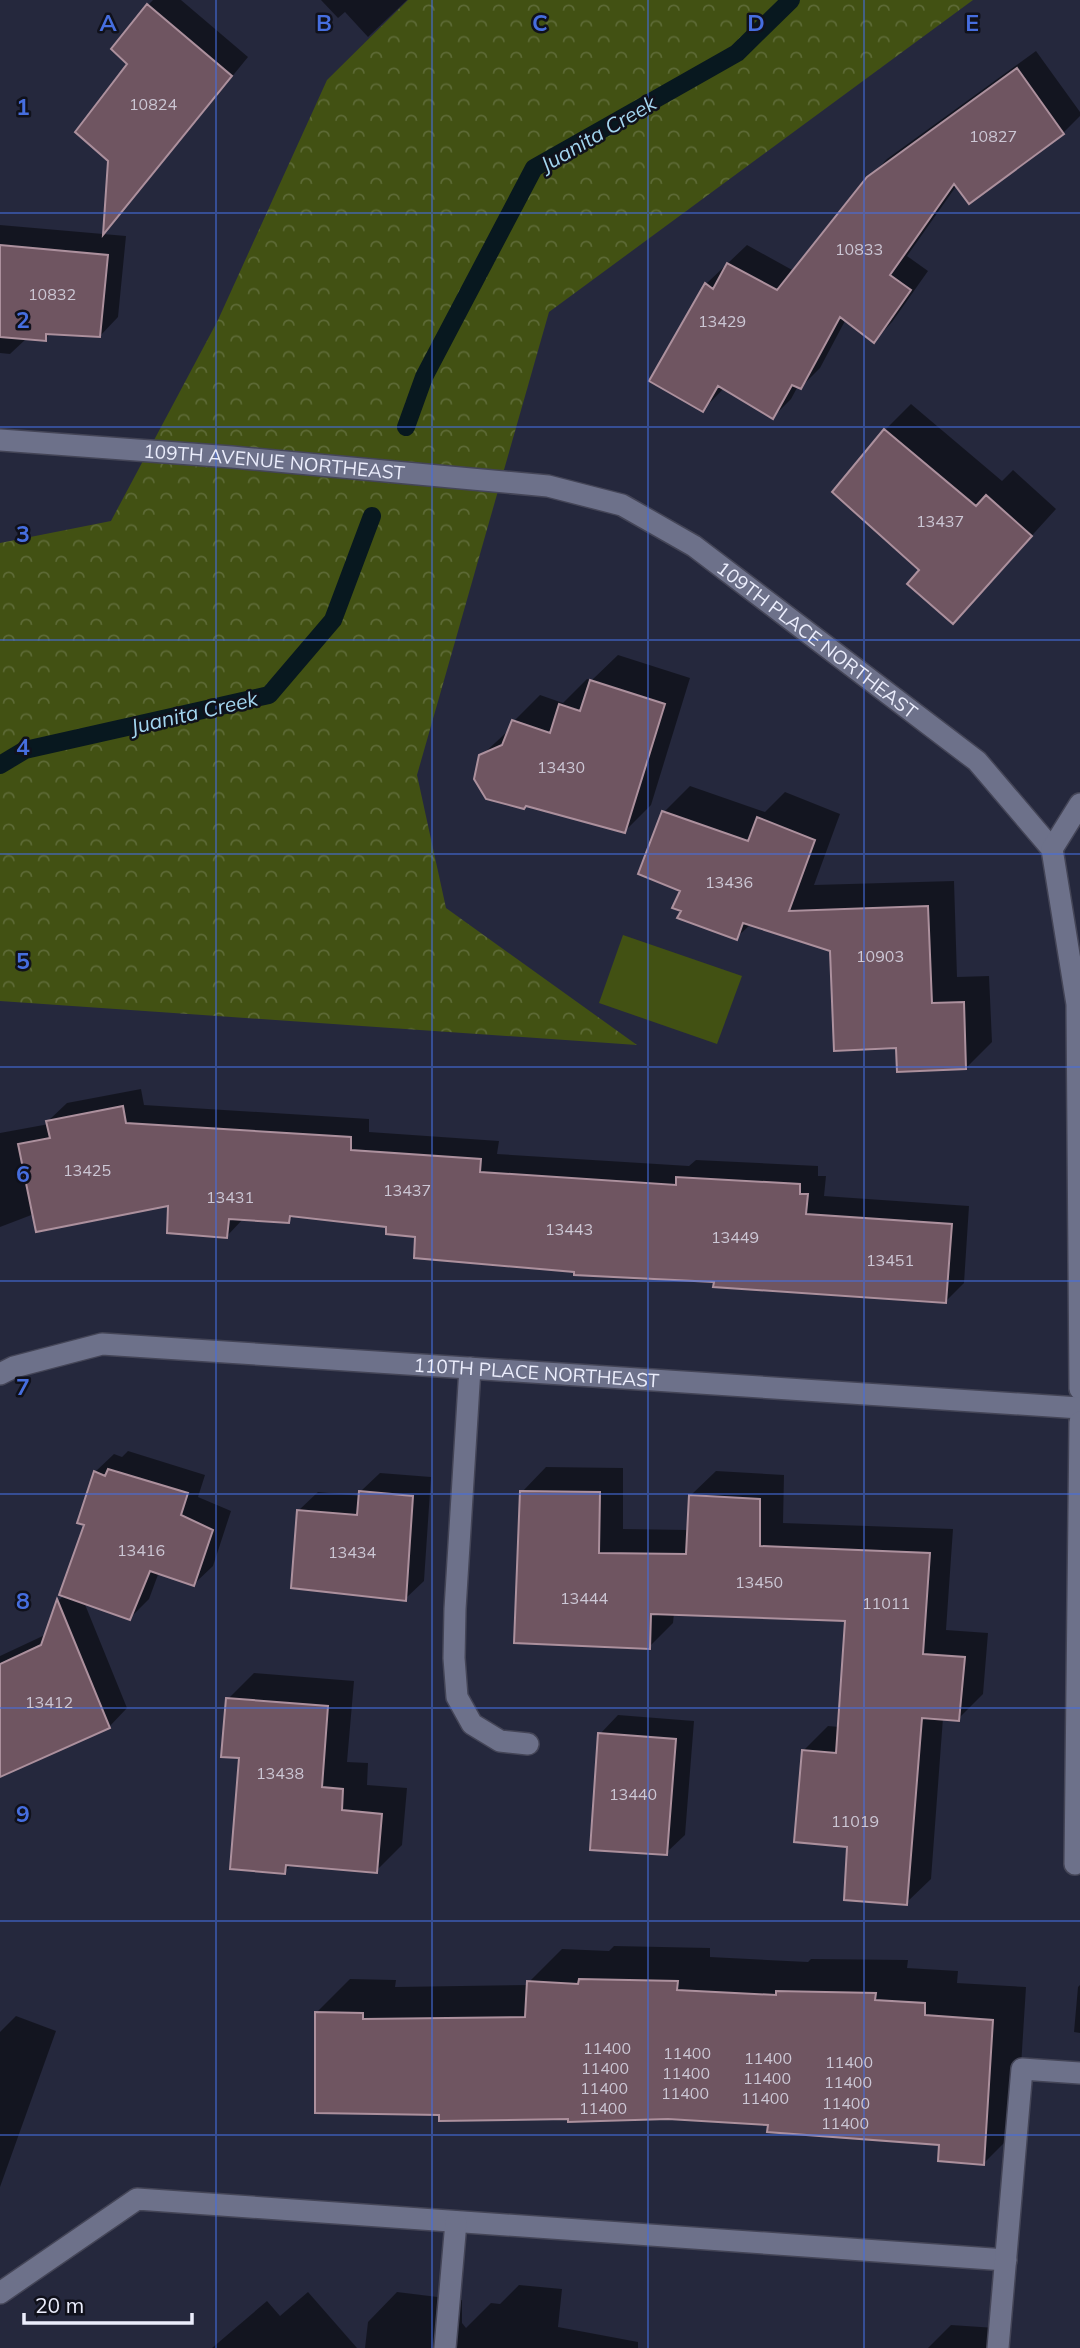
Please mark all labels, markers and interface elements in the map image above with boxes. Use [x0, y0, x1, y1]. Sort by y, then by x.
text: A [99, 8, 117, 37]
text: B [316, 8, 332, 37]
text: C [532, 8, 548, 37]
text: D [747, 8, 765, 37]
text: E [965, 8, 979, 37]
water label: Juanita Creek [534, 89, 662, 178]
text: 1 [16, 92, 30, 121]
house number: 10824 [129, 94, 177, 114]
house number: 10827 [969, 126, 1017, 146]
house number: 10833 [835, 239, 883, 259]
house number: 10832 [28, 284, 76, 304]
text: 2 [16, 305, 30, 334]
house number: 13429 [698, 311, 746, 331]
street label: 109TH AVENUE NORTHEAST [143, 439, 406, 485]
house number: 13437 [916, 511, 964, 531]
text: 3 [16, 519, 30, 548]
street label: 109TH PLACE NORTHEAST [712, 556, 923, 724]
water label: Juanita Creek [126, 684, 261, 740]
text: 4 [16, 732, 30, 761]
house number: 13430 [537, 757, 585, 777]
house number: 13436 [705, 872, 753, 892]
text: 5 [16, 946, 30, 975]
house number: 10903 [856, 946, 904, 966]
text: 6 [16, 1159, 30, 1188]
house number: 13425 [63, 1160, 111, 1180]
house number: 13437 [383, 1180, 431, 1200]
house number: 13431 [206, 1187, 254, 1207]
house number: 13443 [545, 1219, 593, 1239]
house number: 13449 [711, 1227, 759, 1247]
house number: 13451 [866, 1250, 914, 1270]
street label: 110TH PLACE NORTHEAST [413, 1352, 660, 1392]
text: 7 [16, 1372, 30, 1401]
house number: 13416 [117, 1540, 165, 1560]
house number: 13434 [328, 1542, 376, 1562]
house number: 13450 [735, 1572, 783, 1592]
text: 8 [16, 1586, 30, 1615]
house number: 13444 [560, 1588, 608, 1608]
house number: 11011 [862, 1593, 910, 1613]
house number: 13412 [25, 1692, 73, 1712]
house number: 13438 [256, 1763, 304, 1783]
house number: 13440 [609, 1784, 657, 1804]
text: 9 [16, 1799, 30, 1828]
house number: 11019 [831, 1811, 879, 1831]
house number: 11400 [583, 2038, 631, 2058]
house number: 11400 [663, 2043, 711, 2063]
house number: 11400 [744, 2048, 792, 2068]
house number: 11400 [825, 2052, 873, 2072]
house number: 11400 [581, 2058, 629, 2078]
house number: 11400 [662, 2063, 710, 2083]
house number: 11400 [743, 2068, 791, 2088]
house number: 11400 [824, 2072, 872, 2092]
house number: 11400 [580, 2078, 628, 2098]
house number: 11400 [661, 2083, 709, 2103]
house number: 11400 [741, 2088, 789, 2108]
house number: 11400 [822, 2093, 870, 2113]
house number: 11400 [579, 2098, 627, 2118]
house number: 11400 [821, 2113, 869, 2133]
scale bar [24, 2282, 192, 2326]
text: 20 m [35, 2292, 84, 2318]

